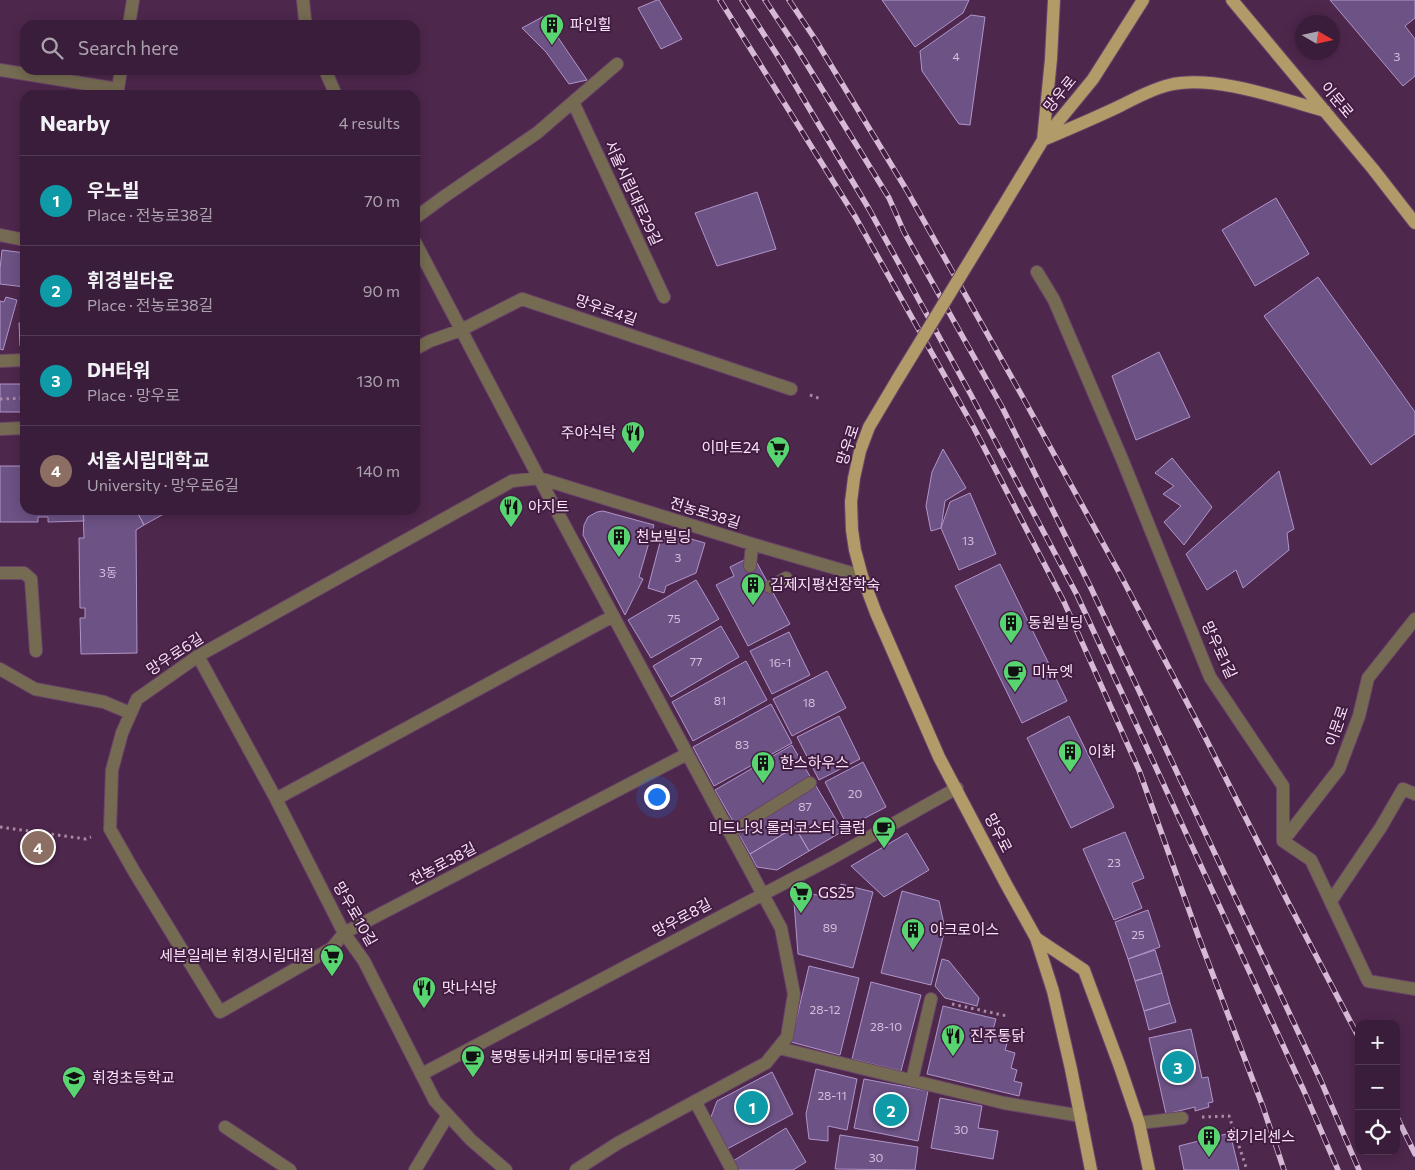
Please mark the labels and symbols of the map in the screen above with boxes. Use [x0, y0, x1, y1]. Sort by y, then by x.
building icon: 파인힐 [539, 12, 565, 46]
place label: 파인힐 [570, 15, 611, 33]
north arrow [1295, 15, 1340, 60]
house number: 4 [952, 49, 960, 63]
house number: 3 [1394, 49, 1401, 63]
street label: 망우로 [1039, 72, 1079, 115]
street label: 이문로 [1318, 78, 1358, 121]
street label: 서울시립대로29길 [602, 137, 666, 248]
street label: 망우로4길 [573, 290, 640, 328]
restaurant icon: 주야식탁 [620, 420, 646, 454]
street label: 망우로 [832, 422, 862, 467]
place label: 주야식탁 [561, 423, 616, 441]
supermarket icon: 이마트24 [765, 435, 791, 469]
place label: 이마트24 [702, 438, 760, 456]
street label: 전농로38길 [668, 493, 743, 531]
restaurant icon: 아지트 [498, 494, 524, 528]
place label: 아지트 [528, 497, 570, 515]
building icon: 천보빌딩 [606, 524, 632, 558]
place label: 천보빌딩 [636, 527, 691, 545]
house number: 13 [962, 533, 974, 547]
house number: 3 [675, 550, 682, 564]
house number: 3동 [99, 565, 117, 579]
building icon: 김제지평선장학숙 [740, 572, 766, 606]
place label: 김제지평선장학숙 [770, 575, 880, 593]
building icon: 동원빌딩 [998, 610, 1024, 644]
house number: 75 [667, 611, 681, 625]
place label: 동원빌딩 [1028, 613, 1083, 631]
street label: 망우로1길 [1199, 618, 1241, 681]
street label: 망우로6길 [143, 628, 206, 678]
house number: 77 [690, 654, 702, 668]
house number: 16-1 [769, 655, 791, 669]
cafe icon: 미뉴엣 [1002, 659, 1028, 693]
place label: 미뉴엣 [1032, 662, 1073, 680]
house number: 81 [714, 693, 726, 707]
house number: 18 [803, 695, 815, 709]
street label: 이문로 [1321, 703, 1351, 748]
house number: 83 [735, 737, 749, 751]
building icon: 이화 [1057, 739, 1083, 773]
place label: 이화 [1088, 742, 1116, 760]
building icon: 한스하우스 [750, 750, 776, 784]
place label: 한스하우스 [780, 753, 849, 771]
your location [644, 784, 670, 810]
house number: 20 [848, 786, 862, 800]
house number: 87 [798, 799, 812, 813]
street label: 망우로 [981, 810, 1016, 855]
cafe icon: 미드나잇 롤러코스터 클럽 [871, 815, 897, 849]
place label: 미드나잇 롤러코스터 클럽 [708, 818, 866, 836]
pin: 4 [22, 828, 54, 866]
street label: 전농로38길 [406, 838, 479, 888]
house number: 23 [1107, 855, 1121, 869]
street label: 망우로10길 [330, 878, 382, 949]
supermarket icon: GS25 [788, 880, 814, 914]
place label: GS25 [818, 883, 855, 901]
street label: 망우로8길 [649, 894, 714, 940]
building icon: 아크로이스 [900, 917, 926, 951]
house number: 89 [823, 920, 837, 934]
place label: 아크로이스 [930, 920, 999, 938]
house number: 25 [1131, 927, 1145, 941]
supermarket icon: 세븐일레븐 휘경시립대점 [319, 943, 345, 977]
place label: 세븐일레븐 휘경시립대점 [159, 946, 314, 964]
restaurant icon: 맛나식당 [411, 975, 437, 1009]
place label: 맛나식당 [442, 978, 497, 996]
house number: 28-12 [810, 1002, 841, 1016]
house number: 28-10 [870, 1019, 902, 1033]
restaurant icon: 진주통닭 [940, 1023, 966, 1057]
place label: 진주통닭 [970, 1026, 1025, 1044]
cafe icon: 봉명동내커피 동대문1호점 [460, 1044, 486, 1078]
place label: 봉명동내커피 동대문1호점 [490, 1047, 651, 1065]
pin: 3 [1162, 1048, 1194, 1086]
school or university icon: 휘경초등학교 [61, 1065, 87, 1099]
place label: 휘경초등학교 [92, 1068, 175, 1086]
pin: 1 [736, 1088, 768, 1126]
house number: 28-11 [817, 1088, 847, 1102]
pin: 2 [875, 1091, 907, 1129]
house number: 30 [954, 1122, 969, 1136]
building icon: 회기리센스 [1196, 1124, 1222, 1158]
place label: 회기리센스 [1226, 1127, 1295, 1145]
house number: 30 [869, 1150, 884, 1164]

